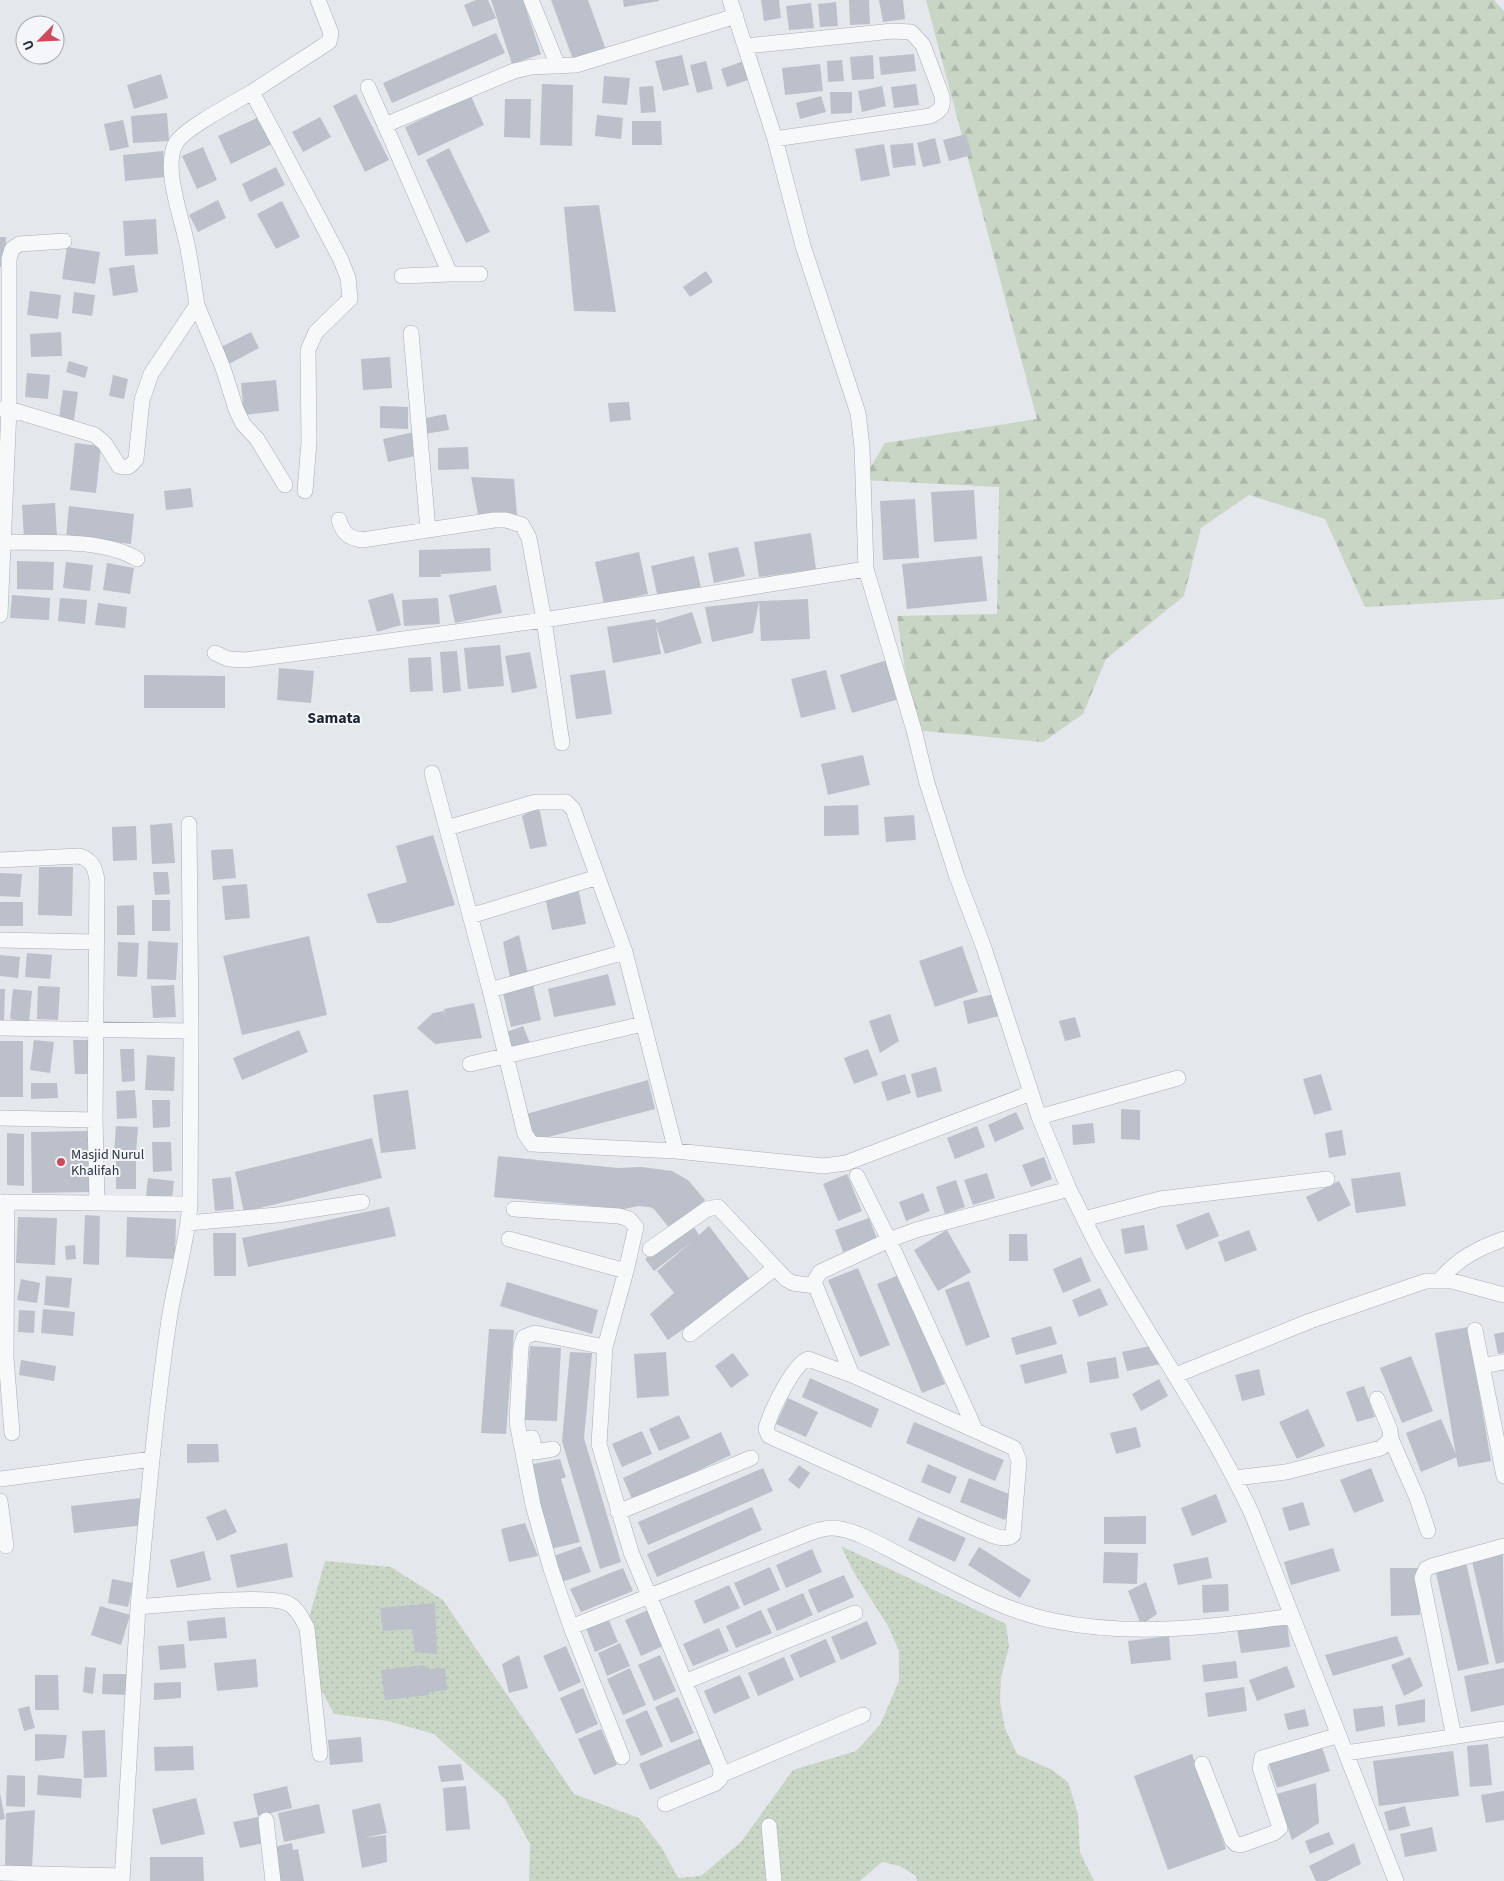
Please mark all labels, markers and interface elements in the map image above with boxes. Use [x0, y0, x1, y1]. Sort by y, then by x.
north arrow [15, 15, 65, 65]
text: U [18, 37, 40, 53]
district label: Samata [307, 707, 361, 729]
place label: Masjid Nurul Khalifah [71, 1145, 145, 1181]
marker: Masjid Nurul Khalifah [55, 1156, 67, 1168]

